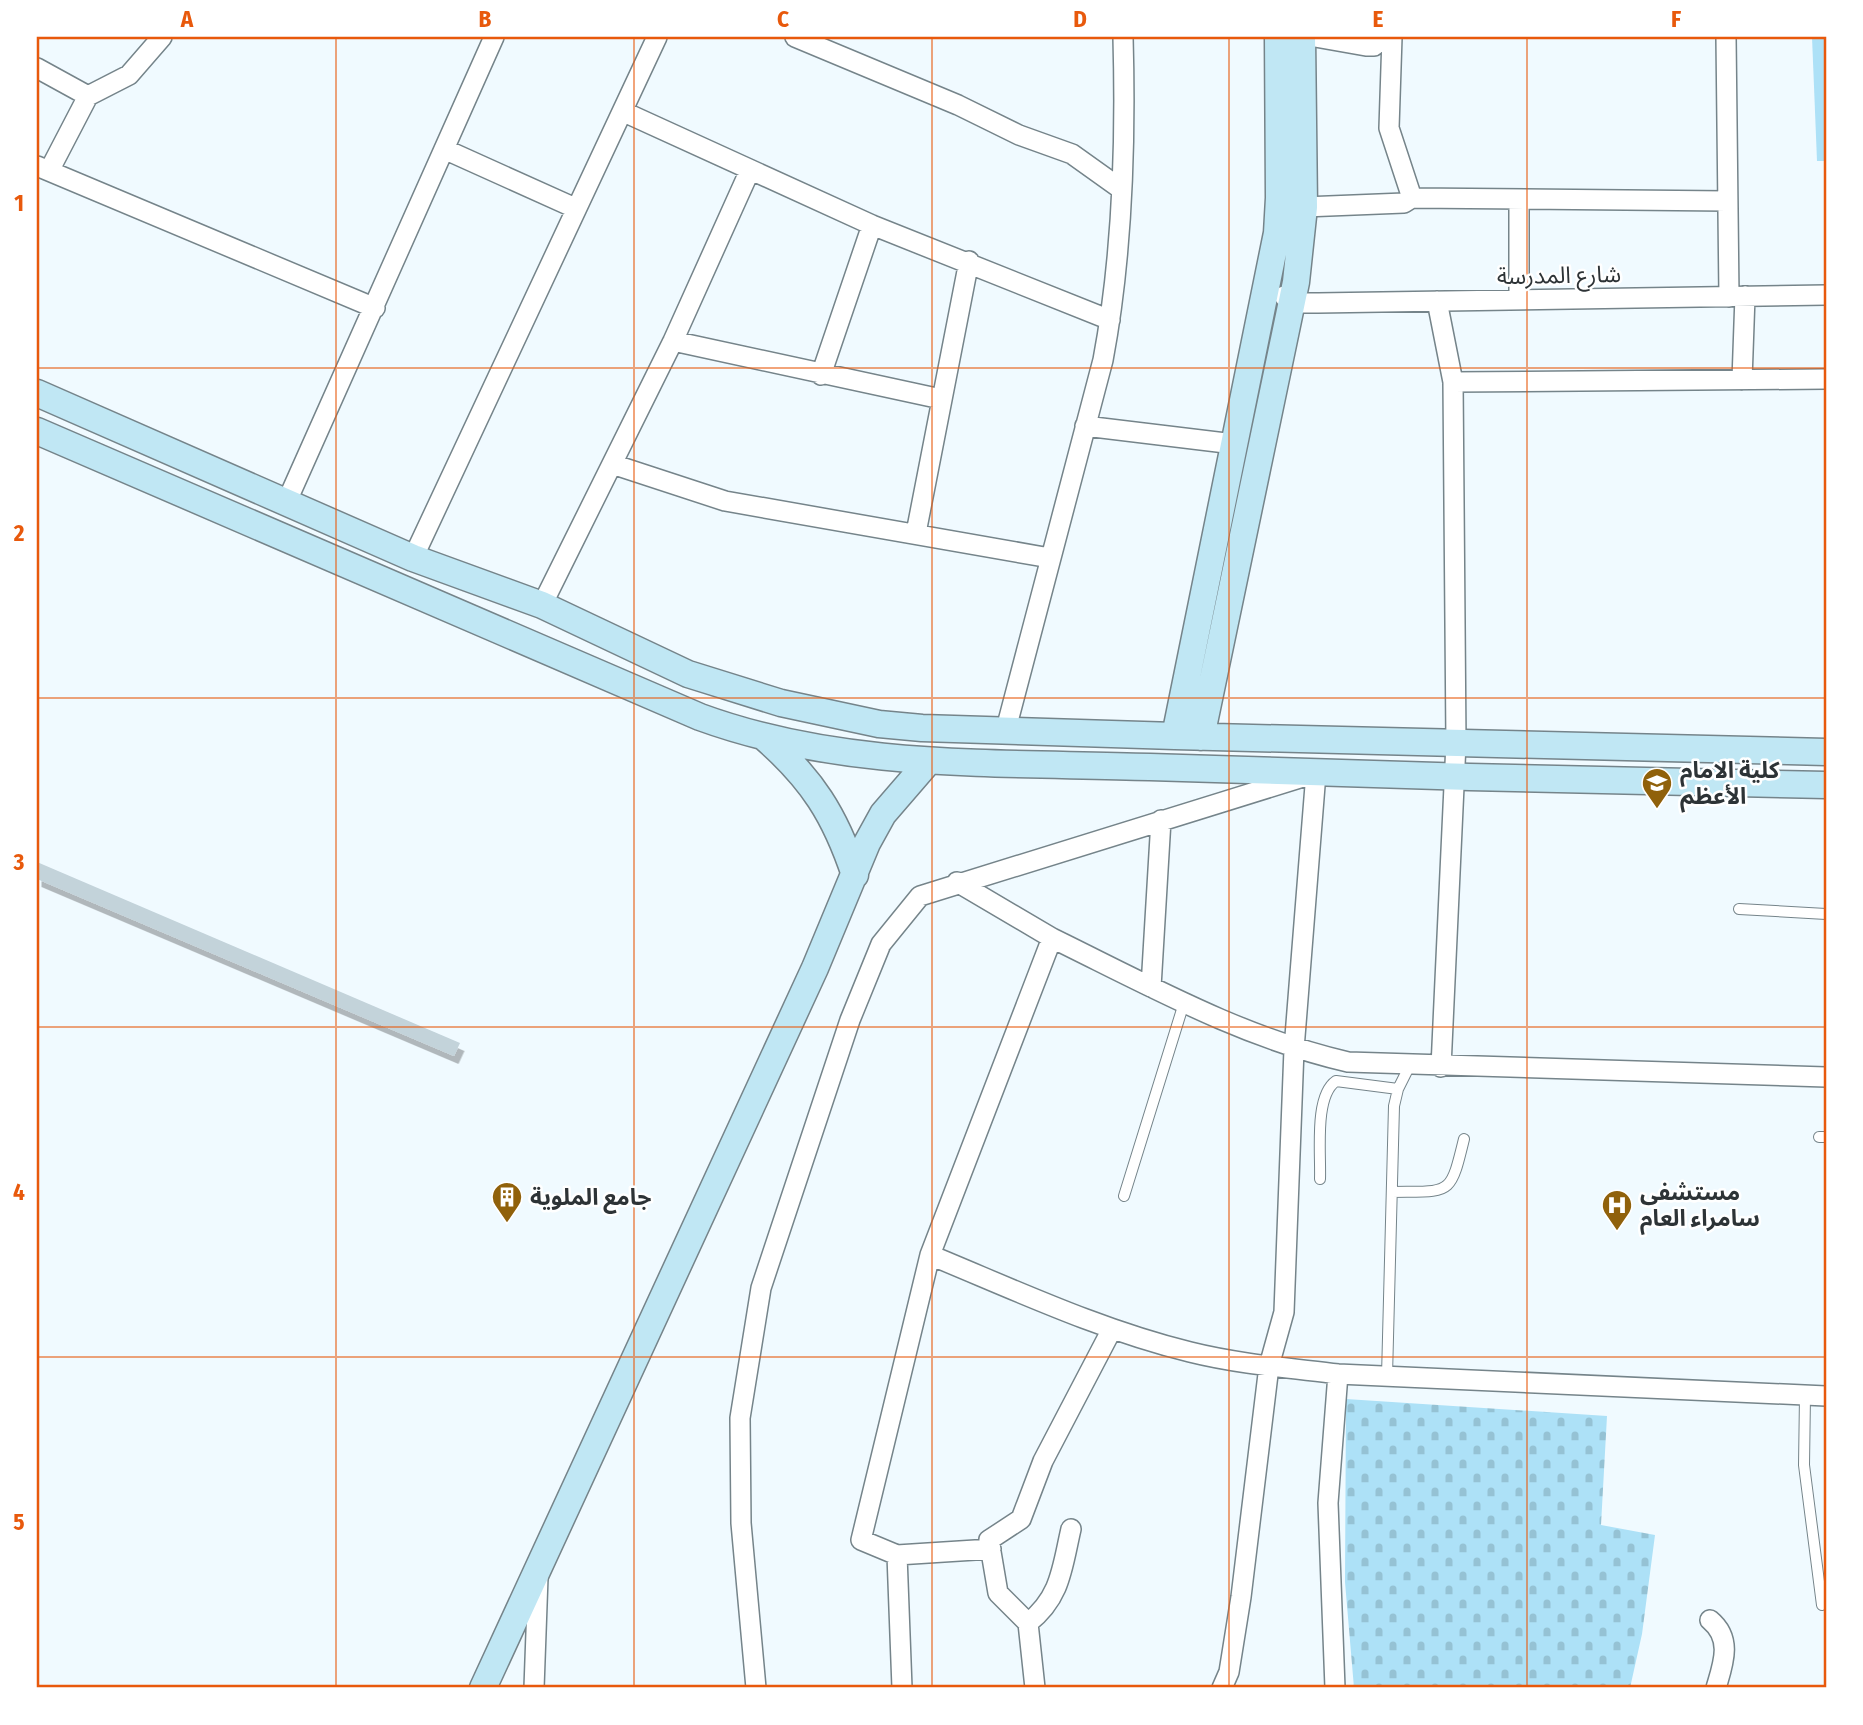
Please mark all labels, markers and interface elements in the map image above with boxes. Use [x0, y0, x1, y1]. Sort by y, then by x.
text: A [180, 5, 194, 33]
text: B [479, 5, 492, 33]
text: C [777, 5, 789, 33]
text: D [1073, 5, 1087, 33]
text: E [1373, 5, 1384, 33]
text: F [1671, 5, 1681, 33]
text: 1 [14, 189, 24, 217]
street label: شارع المدرسة [1497, 260, 1621, 293]
text: 2 [13, 519, 25, 547]
place label: كلية الامام الأعظم [1680, 756, 1780, 813]
school or university icon: كلية الامام الأعظم [1640, 766, 1674, 810]
text: 3 [13, 848, 25, 876]
text: 4 [13, 1178, 25, 1206]
place label: مستشفى سامراء العام [1640, 1178, 1760, 1236]
building icon: جامع الملوية [490, 1180, 524, 1224]
place label: جامع الملوية [530, 1183, 652, 1214]
hospital icon: مستشفى سامراء العام [1600, 1188, 1634, 1232]
text: 5 [13, 1508, 25, 1536]

